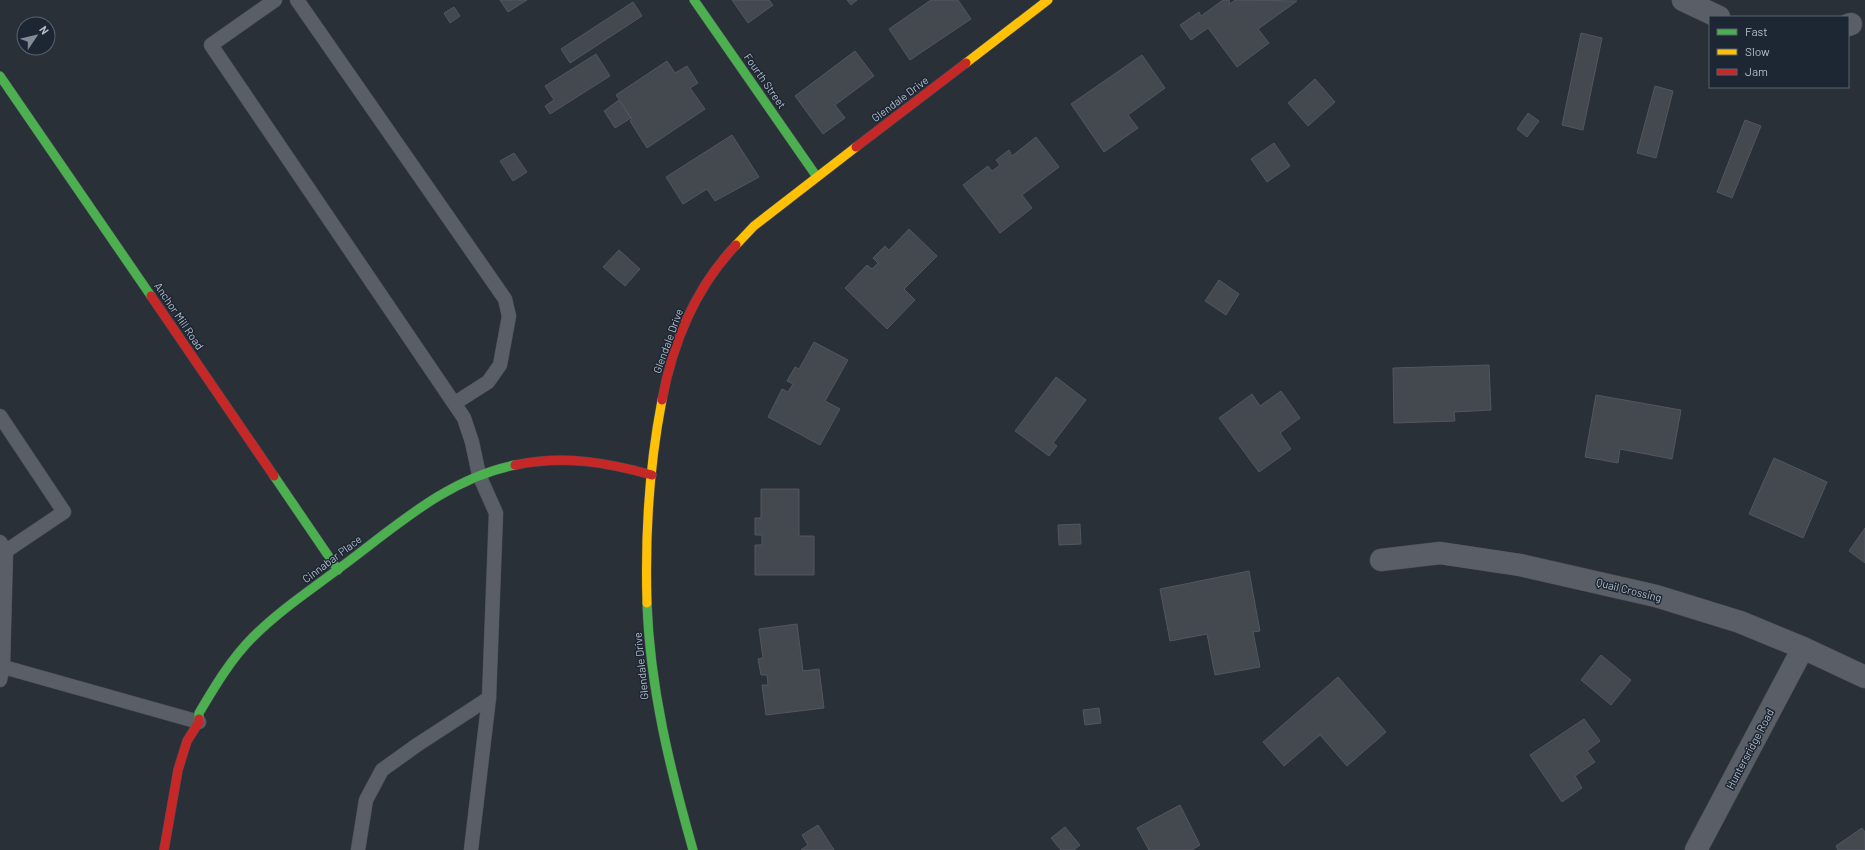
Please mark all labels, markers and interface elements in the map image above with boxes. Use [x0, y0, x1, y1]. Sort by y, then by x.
north arrow [16, 16, 56, 56]
legend [1709, 16, 1849, 88]
text: N [37, 23, 52, 37]
text: Fast [1745, 24, 1768, 38]
text: Slow [1745, 44, 1770, 58]
street label: Fourth Street [742, 51, 789, 111]
text: Jam [1745, 64, 1768, 78]
street label: Glendale Drive [869, 73, 931, 124]
street label: Anchor Mill Road [152, 280, 207, 352]
street label: Glendale Drive [650, 307, 685, 375]
street label: Cinnabar Place [299, 532, 364, 585]
street label: Quail Crossing [1595, 575, 1663, 604]
street label: Glendale Drive [630, 632, 651, 700]
street label: Huntersridge Road [1723, 706, 1776, 791]

